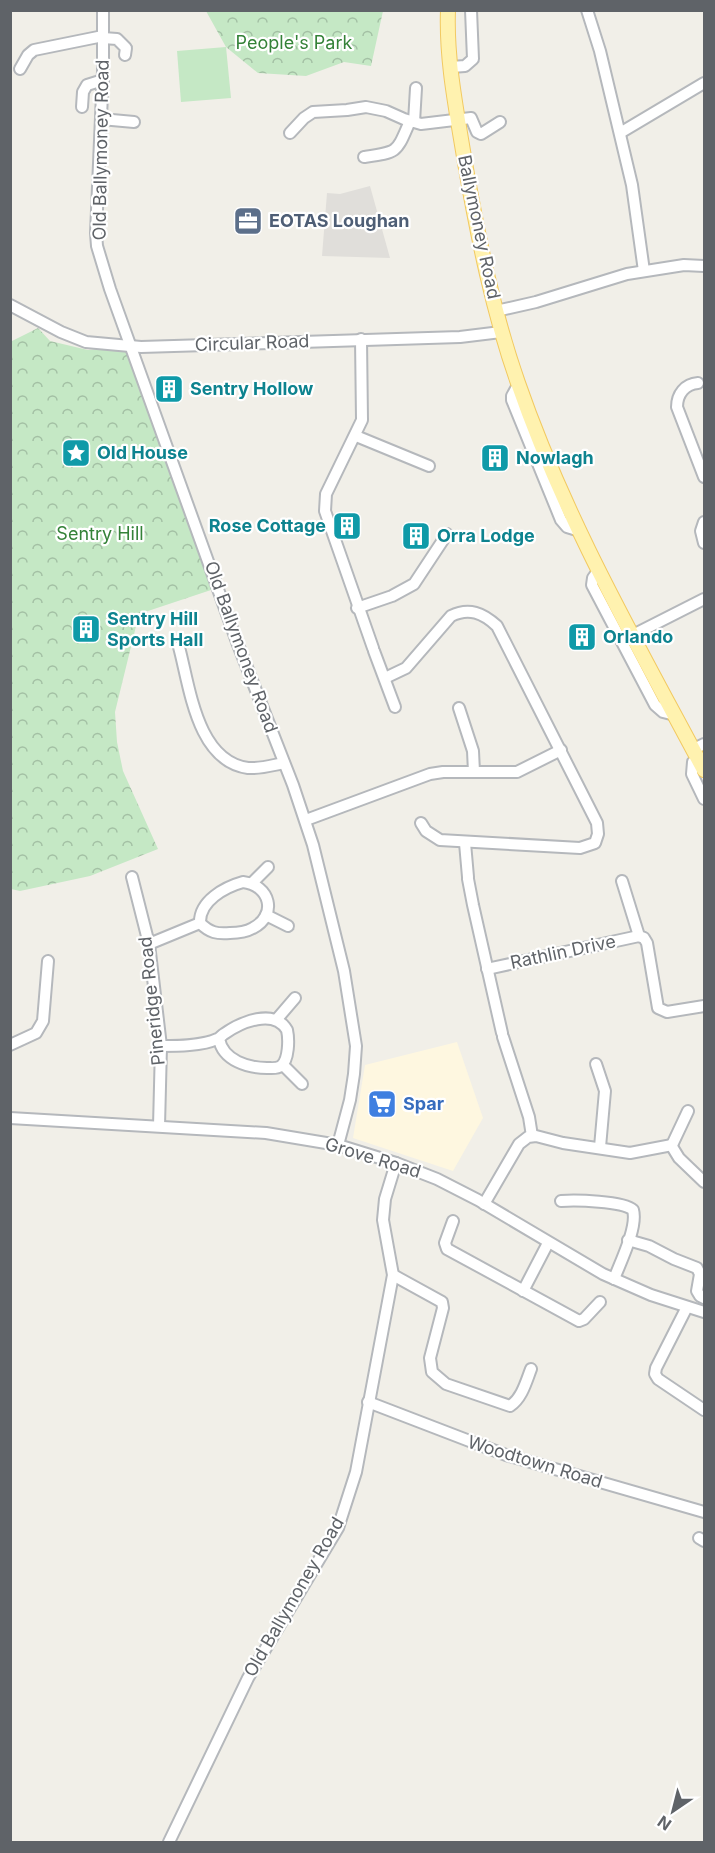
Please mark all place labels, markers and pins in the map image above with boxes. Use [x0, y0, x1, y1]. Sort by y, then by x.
office icon: EOTAS Loughan [232, 205, 264, 237]
place label: EOTAS Loughan [269, 210, 410, 231]
building icon: Sentry Hollow [153, 373, 185, 405]
place label: Sentry Hollow [190, 378, 314, 399]
place icon: Old House [60, 437, 92, 469]
place label: Old House [97, 442, 188, 463]
building icon: Nowlagh [479, 442, 511, 474]
place label: Nowlagh [516, 447, 594, 468]
building icon: Rose Cottage [331, 510, 363, 542]
place label: Rose Cottage [209, 515, 326, 536]
building icon: Orra Lodge [400, 520, 432, 552]
place label: Orra Lodge [437, 525, 535, 546]
place label: Sentry Hill Sports Hall [107, 608, 203, 650]
building icon: Sentry Hill Sports Hall [70, 613, 102, 645]
building icon: Orlando [566, 621, 598, 653]
place label: Orlando [603, 626, 673, 647]
supermarket icon: Spar [366, 1088, 398, 1120]
place label: Spar [403, 1093, 444, 1114]

